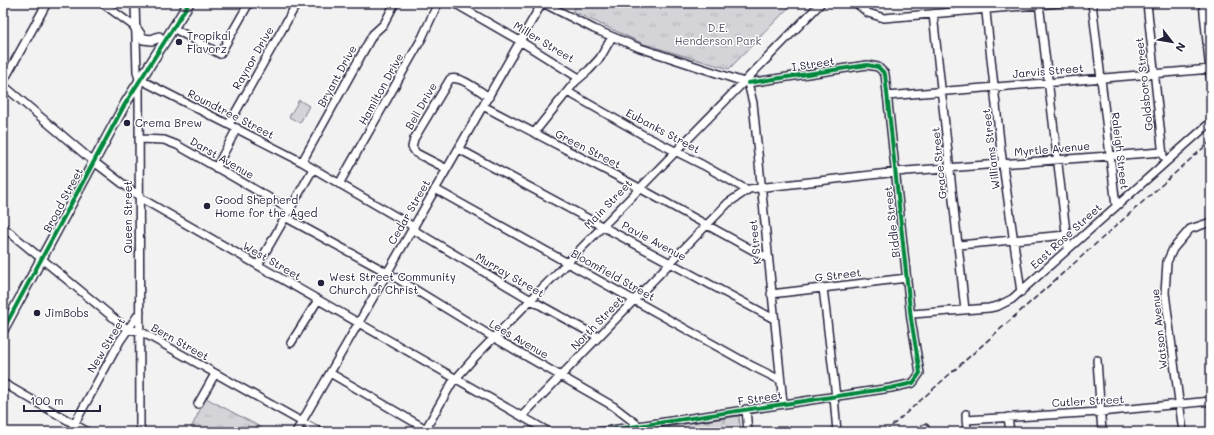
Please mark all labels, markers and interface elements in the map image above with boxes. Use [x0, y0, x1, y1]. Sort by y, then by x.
street label: Miller Street [511, 17, 578, 66]
park label: D.E. Henderson Park [675, 20, 761, 48]
north arrow [1152, 22, 1192, 62]
street label: Raynor Drive [228, 23, 277, 92]
place label: Tropikal Flavorz [187, 28, 231, 56]
street label: Goldsboro Street [1131, 36, 1156, 132]
marker: Tropikal Flavorz [174, 37, 184, 47]
text: N [1172, 40, 1190, 55]
street label: Bryant Drive [313, 42, 360, 109]
street label: Hamilton Drive [355, 50, 407, 127]
street label: I Street [790, 53, 836, 74]
street label: Jarvis Street [1012, 60, 1084, 81]
street label: Bell Drive [401, 79, 440, 132]
street label: Roundtree Street [185, 85, 277, 142]
street label: Eubanks Street [624, 105, 703, 157]
street label: Williams Street [978, 108, 1003, 190]
street label: Raleigh Street [1108, 111, 1133, 191]
place label: Crema Brew [135, 115, 202, 130]
marker: Crema Brew [122, 118, 132, 128]
street label: Green Street [553, 126, 624, 172]
street label: Grace Street [927, 126, 950, 200]
street label: Darst Avenue [187, 133, 257, 182]
street label: Myrtle Avenue [1013, 138, 1091, 159]
street label: Broad Street [39, 165, 86, 235]
street label: Main Street [580, 175, 635, 232]
street label: Cedar Street [384, 176, 433, 247]
street label: Queen Street [120, 180, 135, 253]
street label: Biddle Street [880, 185, 903, 259]
place label: Good Shepherd Home for the Aged [215, 192, 317, 220]
street label: East Rose Street [1027, 199, 1105, 272]
marker: Good Shepherd Home for the Aged [202, 201, 212, 211]
street label: Pavie Avenue [619, 217, 689, 264]
street label: K Street [745, 219, 764, 265]
street label: West Street [240, 238, 304, 283]
street label: Bloomfield Street [568, 245, 658, 304]
street label: Murray Street [473, 249, 547, 300]
street label: G Street [814, 264, 862, 285]
place label: West Street Community Church of Christ [329, 269, 456, 297]
marker: West Street Community Church of Christ [316, 278, 326, 288]
street label: Watson Avenue [1147, 288, 1170, 370]
street label: North Street [567, 292, 626, 353]
place label: JimBobs [45, 305, 89, 320]
marker: JimBobs [32, 308, 42, 318]
street label: New Street [83, 314, 128, 375]
street label: Lees Avenue [487, 315, 552, 362]
street label: Bern Street [149, 320, 212, 364]
scale bar [24, 387, 100, 413]
street label: F Street [737, 387, 783, 408]
street label: Cutler Street [1051, 391, 1125, 410]
text: 100 m [30, 392, 64, 408]

